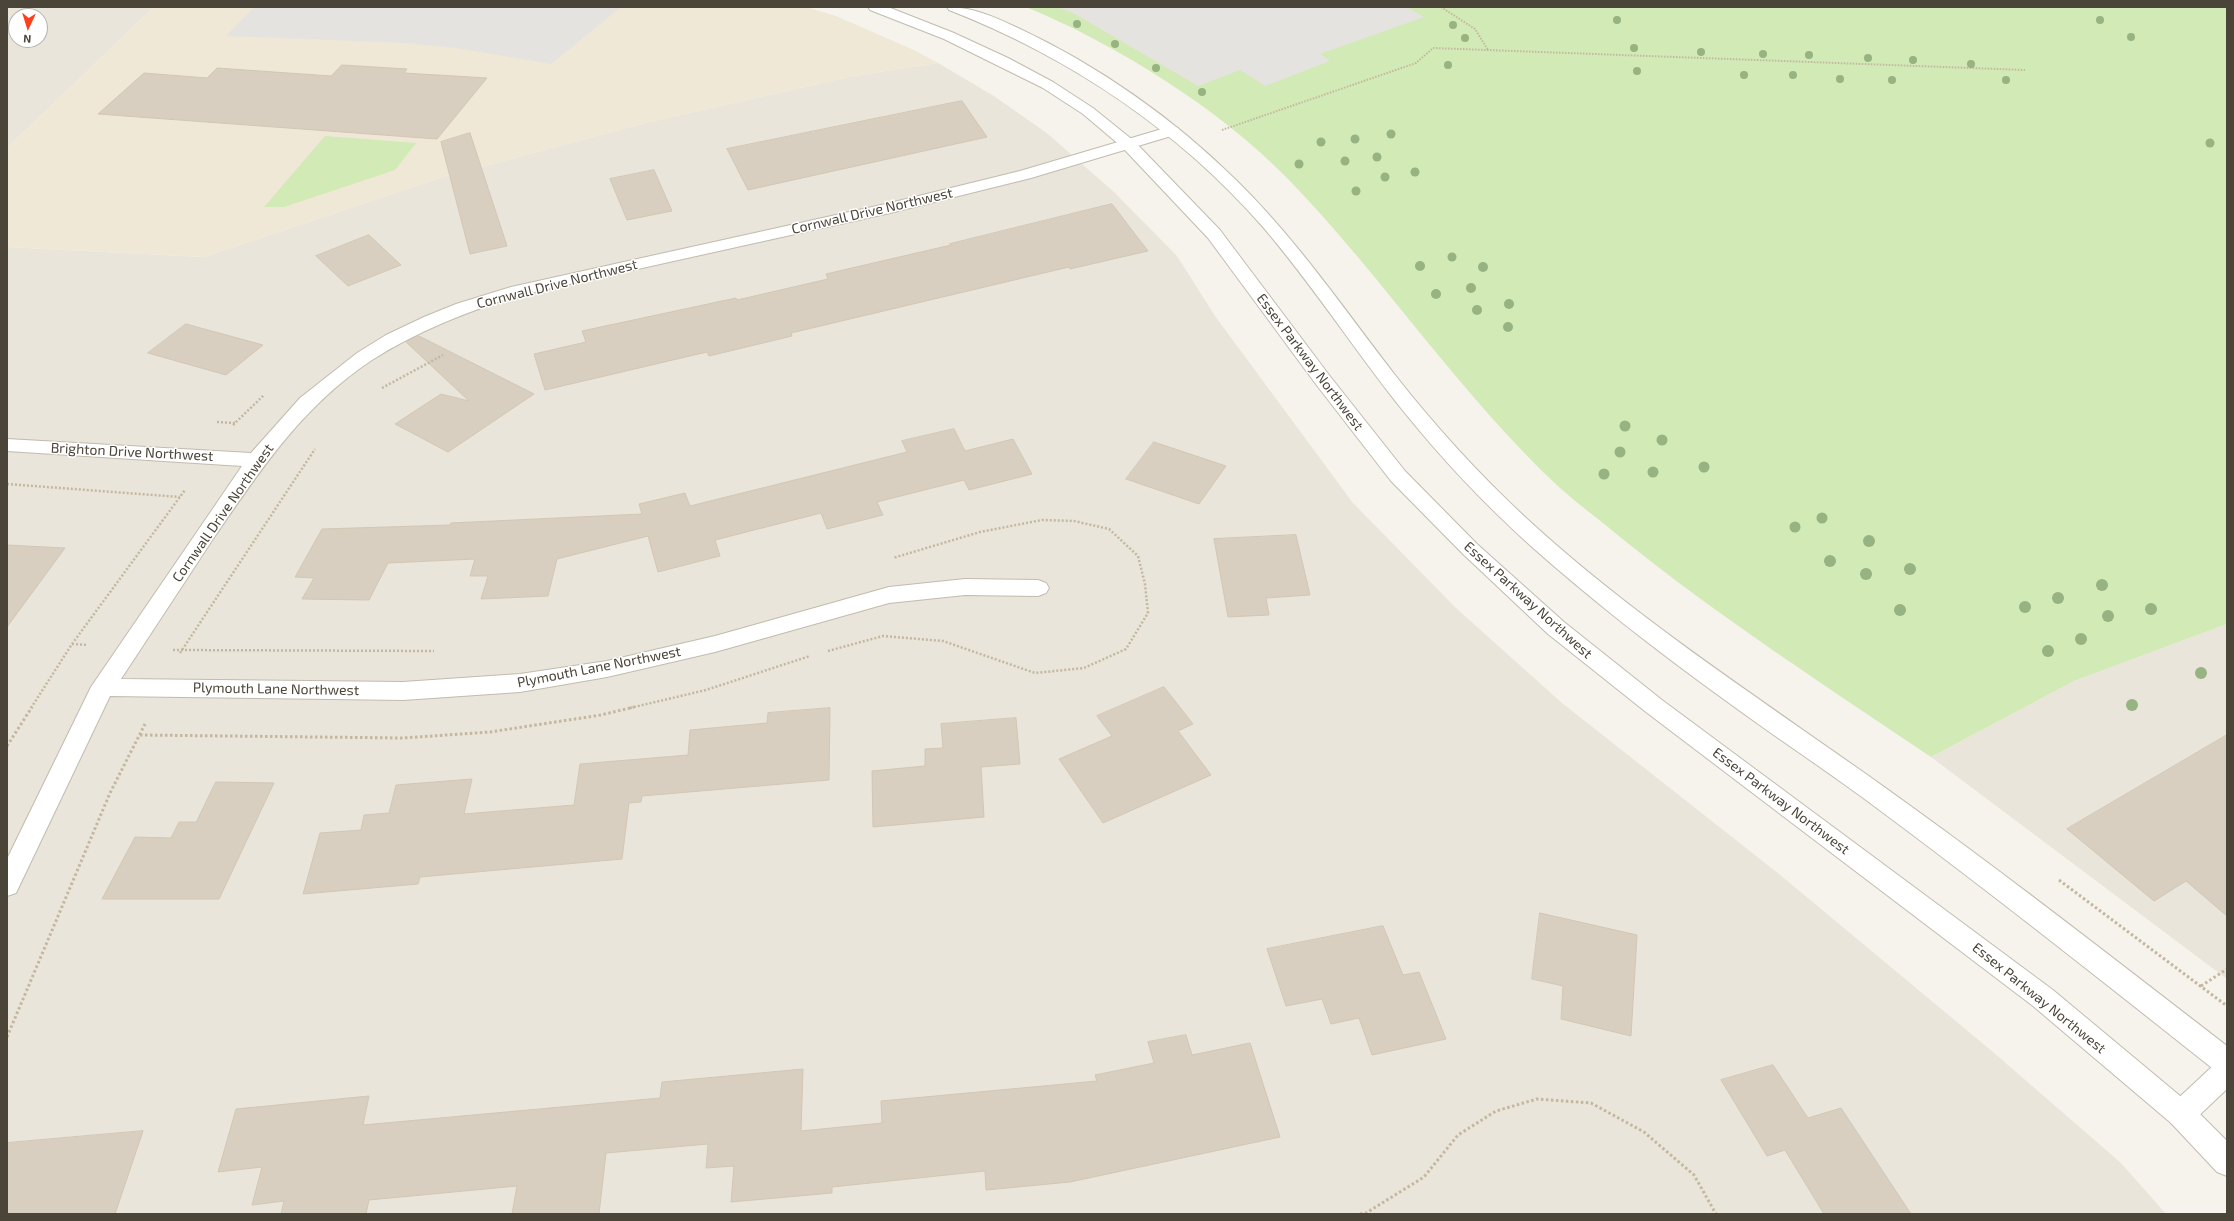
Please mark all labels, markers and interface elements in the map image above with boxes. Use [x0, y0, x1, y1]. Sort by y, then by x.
north arrow [8, 8, 48, 48]
text: N [23, 33, 32, 46]
street label: Cornwall Drive Northwest [790, 184, 954, 238]
street label: Cornwall Drive Northwest [475, 256, 639, 312]
street label: Essex Parkway Northwest [1253, 290, 1367, 434]
street label: Brighton Drive Northwest [50, 439, 214, 465]
street label: Cornwall Drive Northwest [169, 441, 277, 585]
street label: Essex Parkway Northwest [1460, 538, 1596, 662]
street label: Plymouth Lane Northwest [516, 643, 682, 691]
street label: Plymouth Lane Northwest [193, 679, 359, 699]
street label: Essex Parkway Northwest [1709, 744, 1853, 858]
street label: Essex Parkway Northwest [1969, 939, 2109, 1057]

